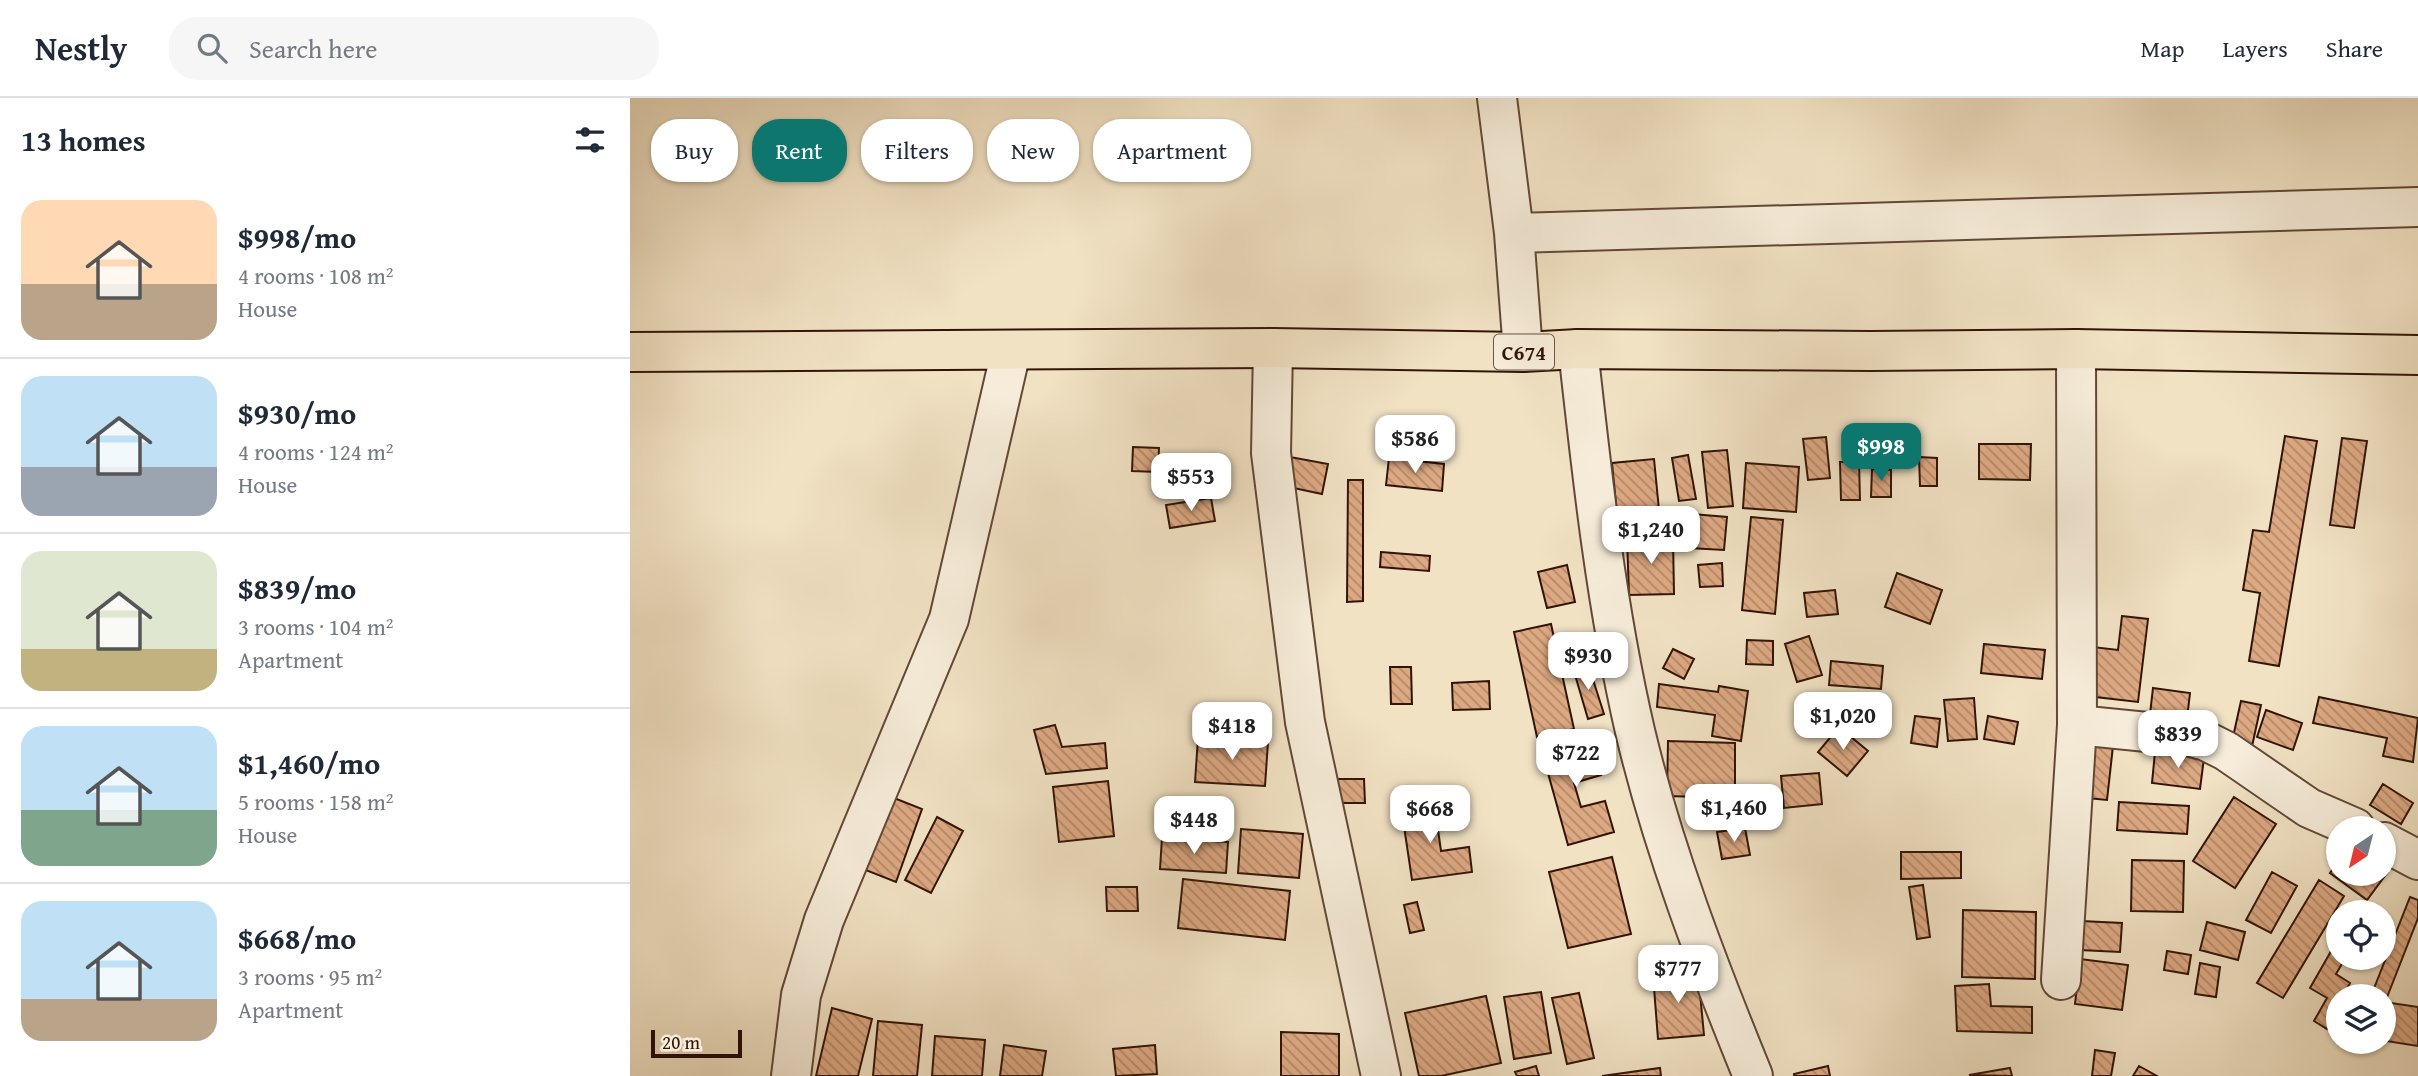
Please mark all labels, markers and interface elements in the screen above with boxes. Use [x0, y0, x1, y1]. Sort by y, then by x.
search box [169, 17, 659, 80]
text: Nestly [35, 24, 127, 72]
icon: search [193, 29, 231, 67]
text: Search here [249, 29, 377, 68]
text: Map [2141, 31, 2184, 66]
text: Layers [2222, 31, 2288, 66]
text: Share [2326, 31, 2383, 66]
text: 13 homes [21, 118, 146, 162]
chip: Buy [651, 119, 738, 182]
chip: Rent [752, 119, 847, 182]
chip: Filters [861, 119, 973, 182]
chip: New [987, 119, 1079, 182]
chip: Apartment [1093, 119, 1251, 182]
icon: filters [571, 121, 609, 159]
text: $998/mo [238, 215, 356, 259]
icon: home [77, 228, 161, 312]
text: 4 rooms · 108 m² [238, 259, 393, 292]
text: House [238, 292, 297, 325]
road number: C674 [1494, 334, 1554, 370]
text: $930/mo [238, 391, 356, 435]
icon: home [77, 404, 161, 488]
pin: $586 [1374, 416, 1456, 475]
text: $586 [1391, 421, 1439, 454]
pin: $998 [1840, 424, 1922, 483]
text: $998 [1857, 429, 1905, 462]
text: 4 rooms · 124 m² [238, 435, 393, 468]
pin: $553 [1150, 454, 1232, 513]
text: $553 [1167, 459, 1215, 492]
text: House [238, 468, 297, 501]
pin: $1,240 [1594, 506, 1708, 566]
text: $1,240 [1618, 512, 1684, 545]
text: $839/mo [238, 566, 356, 610]
icon: home [77, 579, 161, 663]
text: 3 rooms · 104 m² [238, 610, 393, 643]
pin: $930 [1547, 632, 1629, 692]
text: $930 [1564, 638, 1612, 671]
text: Apartment [238, 643, 343, 676]
pin: $1,020 [1786, 692, 1900, 752]
text: $1,020 [1810, 698, 1876, 731]
pin: $418 [1191, 702, 1273, 762]
text: $418 [1208, 708, 1256, 741]
pin: $839 [2137, 710, 2219, 770]
text: $839 [2154, 716, 2202, 749]
pin: $722 [1535, 730, 1617, 789]
text: $722 [1552, 735, 1600, 768]
text: $1,460/mo [238, 741, 380, 785]
icon: home [77, 754, 161, 838]
pin: $1,460 [1677, 784, 1791, 844]
text: 5 rooms · 158 m² [238, 785, 393, 818]
pin: $668 [1389, 786, 1471, 845]
text: $1,460 [1701, 790, 1767, 823]
text: $668 [1406, 791, 1454, 824]
pin: $448 [1153, 796, 1235, 856]
text: $448 [1170, 802, 1218, 835]
north arrow [2326, 816, 2396, 886]
map controls [2326, 816, 2396, 1054]
text: House [238, 818, 297, 851]
button: locate [2326, 900, 2396, 970]
text: $668/mo [238, 916, 356, 960]
icon: home [77, 929, 161, 1013]
pin: $777 [1637, 946, 1719, 1005]
text: $777 [1654, 951, 1702, 984]
text: 3 rooms · 95 m² [238, 960, 382, 993]
button: layers [2326, 984, 2396, 1054]
text: Apartment [238, 993, 343, 1026]
scale bar [651, 1027, 742, 1059]
text: 20 m [662, 1028, 700, 1056]

